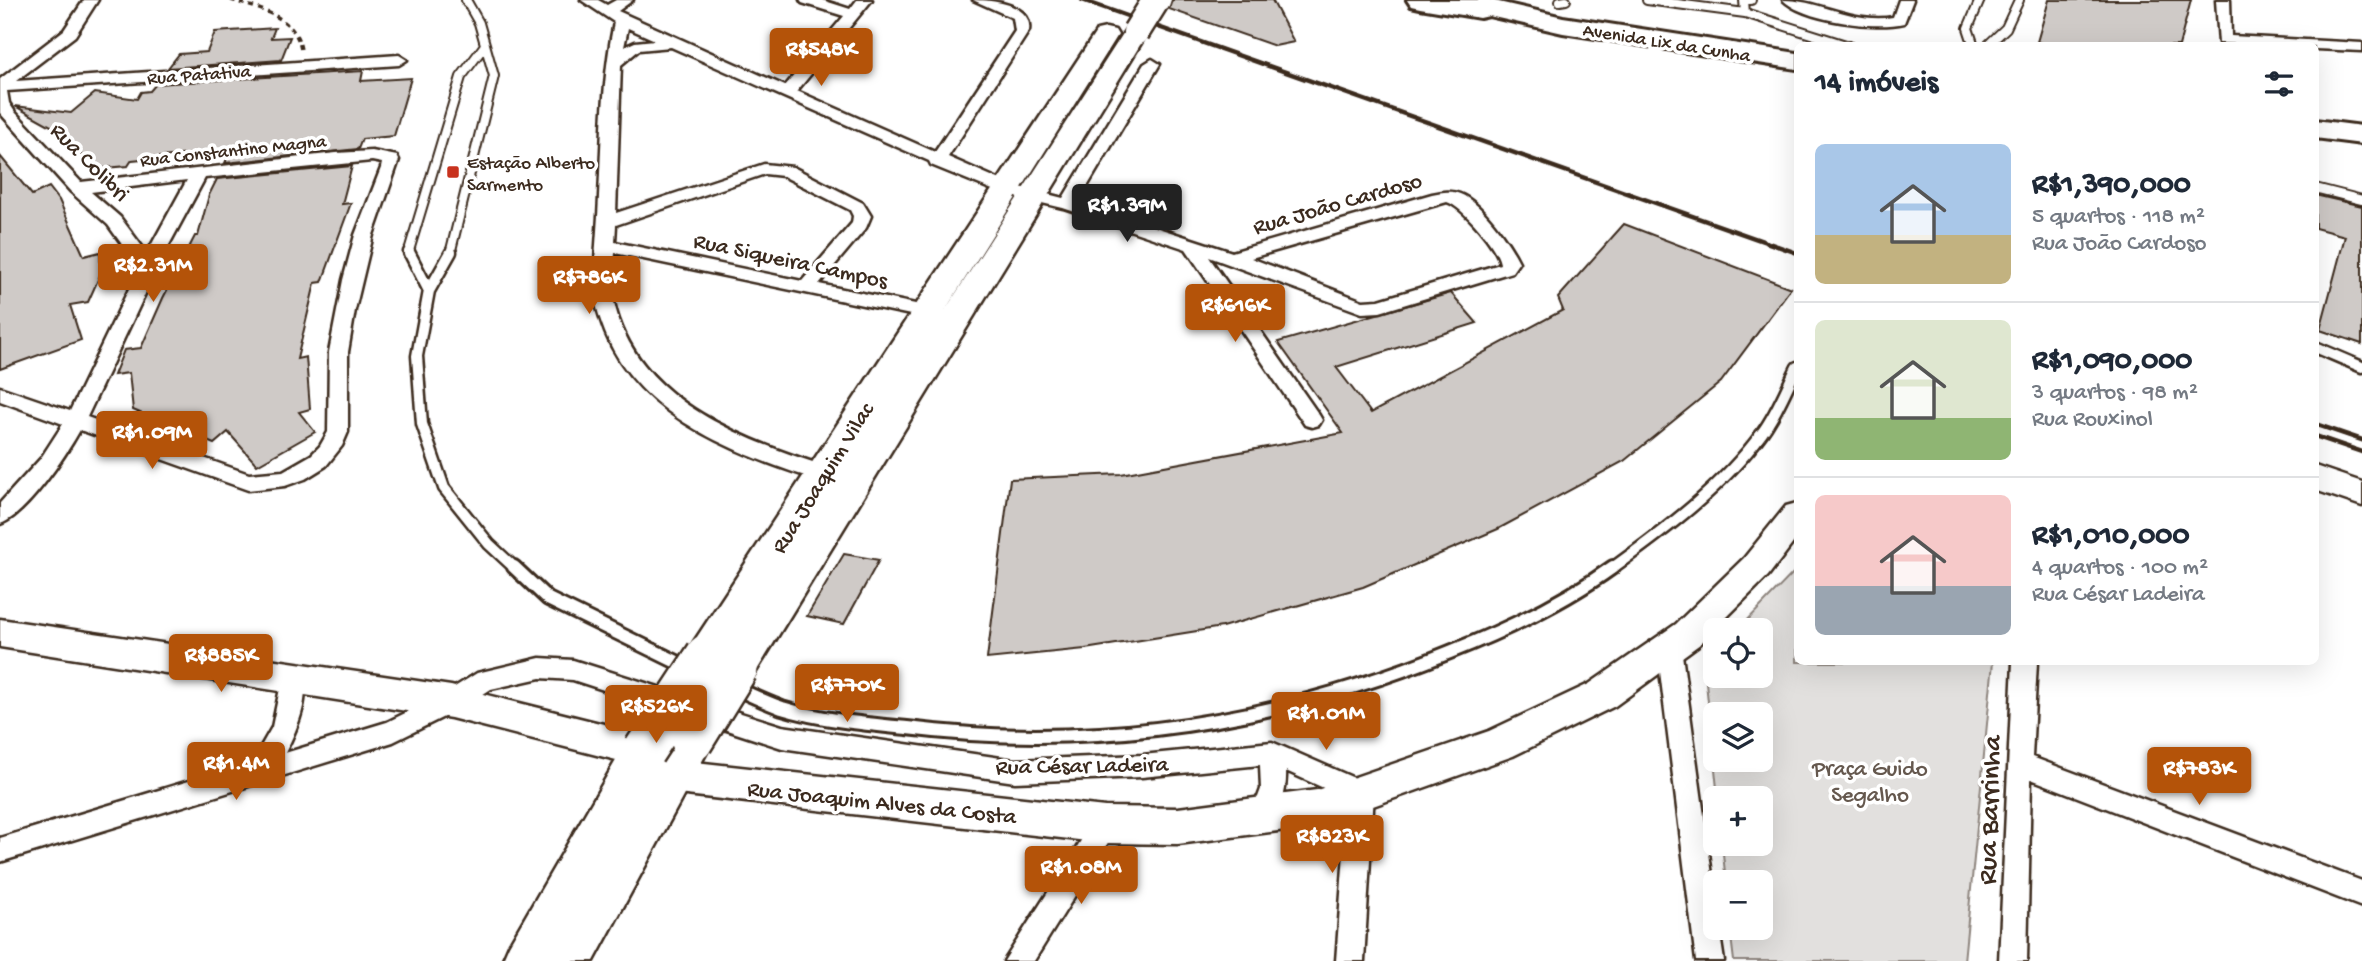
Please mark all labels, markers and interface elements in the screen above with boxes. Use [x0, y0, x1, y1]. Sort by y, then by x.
street label: Avenida Lix da Cunha [1581, 20, 1753, 69]
pin: R$548K [764, 28, 878, 88]
text: R$548K [786, 37, 856, 64]
street label: Rua Patativa [147, 61, 253, 92]
icon: filters [2260, 65, 2298, 103]
text: 14 imóveis [1815, 67, 1938, 102]
street label: Rua Colibri [43, 118, 134, 209]
street label: Rua Constantino Magna [139, 131, 329, 174]
place label: Estação Alberto Sarmento [467, 153, 595, 198]
marker: Estação Alberto Sarmento [445, 164, 461, 180]
street label: Rua João Cardoso [1250, 168, 1426, 242]
text: R$1,390,000 [2032, 169, 2191, 204]
icon: home [1871, 172, 1955, 256]
pin: R$1.39M [1062, 184, 1192, 244]
text: R$1.39M [1088, 193, 1166, 220]
text: 5 quartos · 118 m² [2032, 204, 2205, 231]
street label: Rua Siqueira Campos [691, 229, 890, 296]
text: Rua João Cardoso [2032, 231, 2207, 258]
pin: R$2.31M [88, 244, 218, 304]
text: R$2.31M [114, 253, 192, 280]
pin: R$786K [532, 256, 646, 316]
text: R$786K [553, 265, 625, 292]
pin: R$616K [1178, 284, 1292, 344]
text: R$616K [1201, 293, 1269, 320]
text: R$1,090,000 [2032, 345, 2192, 380]
icon: home [1871, 348, 1955, 432]
text: 3 quartos · 98 m² [2032, 380, 2198, 407]
street label: Rua Joaquim Vilac [767, 397, 882, 559]
text: Rua Rouxinol [2032, 407, 2153, 434]
pin: R$1.09M [87, 412, 217, 471]
text: R$1.09M [112, 420, 192, 447]
text: R$1,010,000 [2032, 520, 2189, 555]
icon: home [1871, 523, 1955, 607]
text: 4 quartos · 100 m² [2032, 555, 2208, 582]
text: Rua César Ladeira [2032, 582, 2205, 609]
map controls [1703, 618, 1773, 940]
button: locate [1703, 618, 1773, 688]
pin: R$885K [164, 634, 278, 694]
text: R$885K [185, 643, 257, 670]
pin: R$770K [790, 664, 904, 724]
text: R$770K [811, 673, 883, 700]
pin: R$526K [599, 686, 713, 745]
pin: R$1.01M [1261, 692, 1391, 752]
text: R$526K [621, 694, 691, 721]
text: R$1.01M [1287, 701, 1365, 728]
button: layers [1703, 702, 1773, 772]
street label: Rua Barrinha [1972, 733, 2011, 885]
pin: R$1.4M [179, 742, 293, 802]
pin: R$783K [2142, 748, 2256, 807]
text: R$1.4M [203, 751, 269, 778]
street label: Rua César Ladeira [996, 752, 1170, 783]
text: R$783K [2163, 756, 2235, 783]
park label: Praça Guido Segalho [1811, 757, 1928, 810]
street label: Rua Joaquim Alves da Costa [746, 777, 1019, 832]
button: + [1703, 786, 1773, 856]
pin: R$823K [1275, 816, 1389, 875]
text: R$823K [1297, 824, 1367, 851]
pin: R$1.08M [1016, 846, 1146, 906]
text: R$1.08M [1041, 855, 1121, 882]
button: − [1703, 870, 1773, 940]

